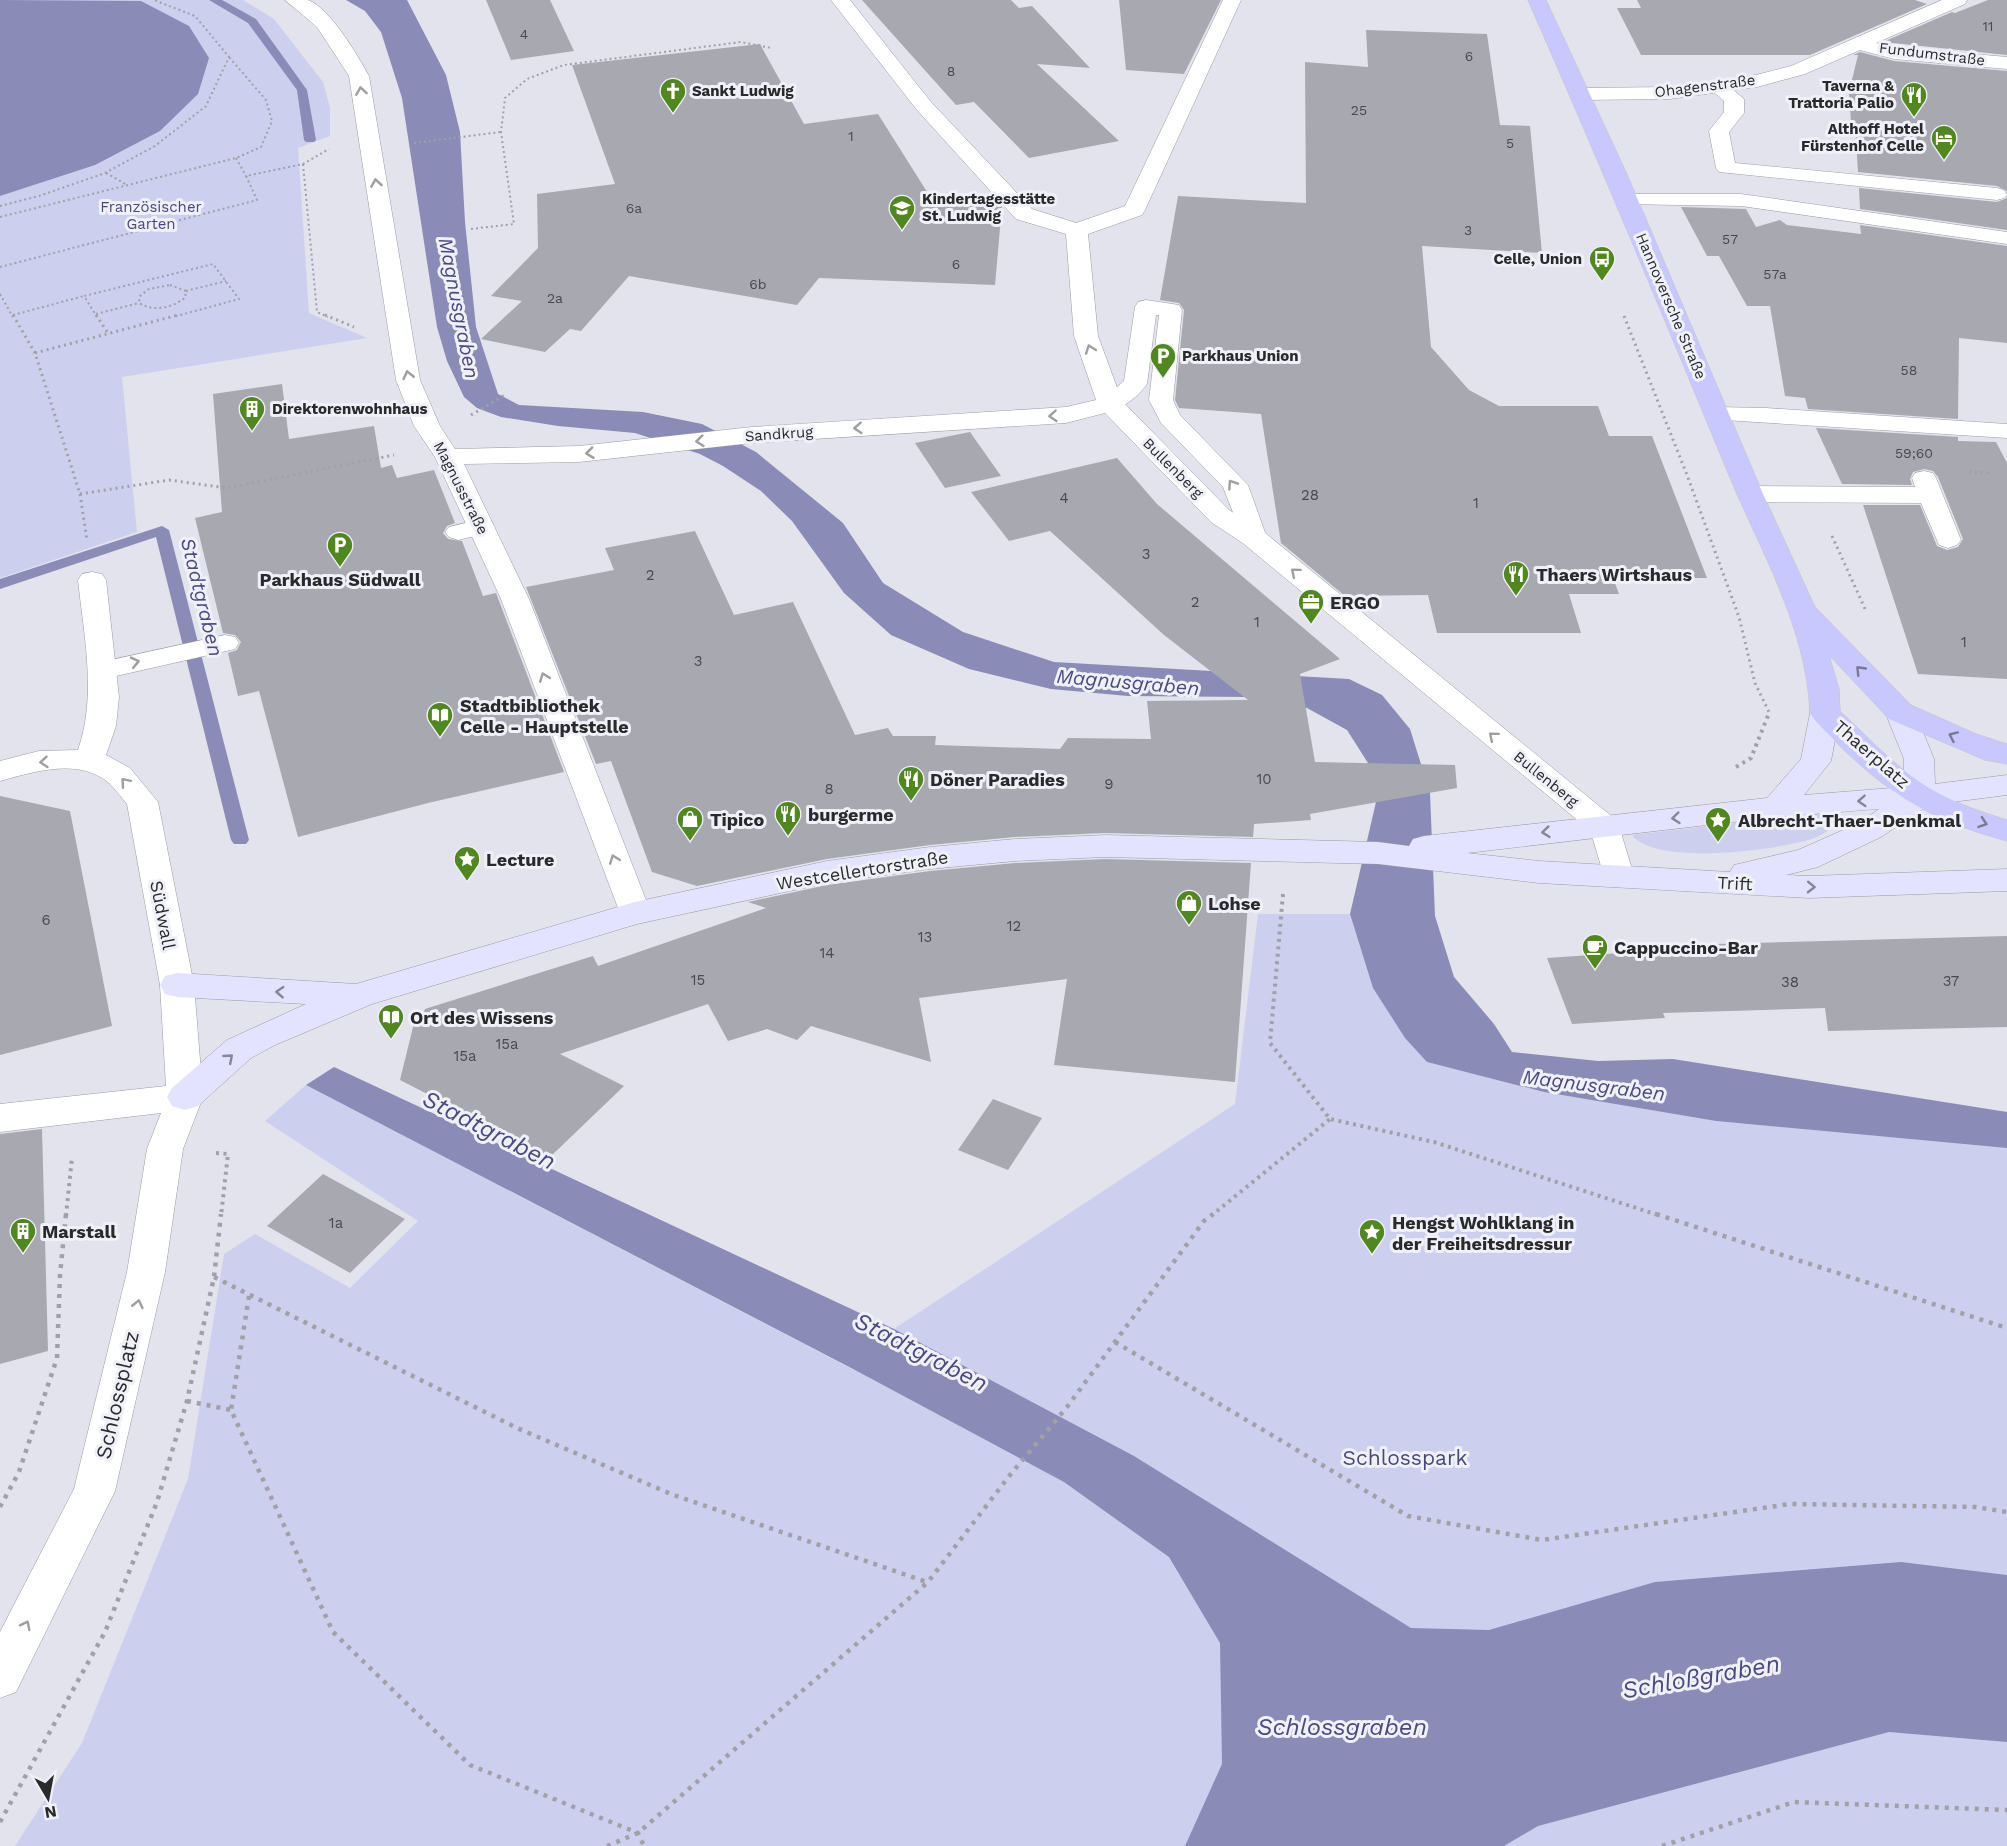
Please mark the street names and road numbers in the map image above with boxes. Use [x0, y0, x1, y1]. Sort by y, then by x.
street label: Fundumstraße [1878, 39, 1986, 69]
street label: Ohagenstraße [1654, 71, 1756, 101]
street label: Hannoversche Straße [1632, 230, 1710, 382]
street label: Sandkrug [744, 423, 814, 445]
street label: Bullenberg [1139, 434, 1207, 502]
street label: Magnusstraße [430, 438, 492, 538]
street label: Thaerplatz [1830, 715, 1914, 793]
street label: Bullenberg [1510, 747, 1582, 811]
street label: Westcellertorstraße [774, 846, 950, 894]
street label: Trift [1717, 872, 1754, 894]
street label: Südwall [146, 879, 180, 952]
street label: Schlossplatz [90, 1329, 144, 1461]

